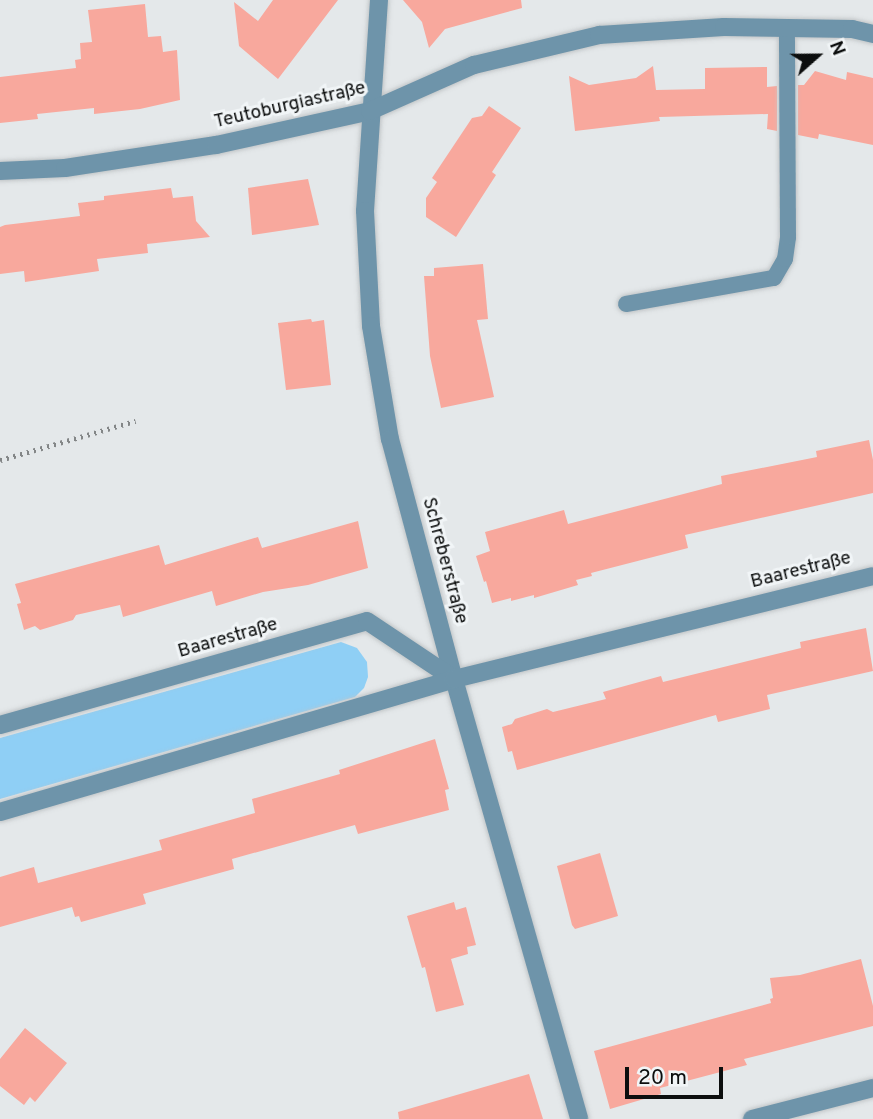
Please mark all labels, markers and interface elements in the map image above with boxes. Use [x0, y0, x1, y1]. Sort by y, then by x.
north arrow [782, 21, 852, 91]
text: N [823, 38, 850, 59]
street label: Teutoburgiastraße [212, 77, 368, 135]
street label: Schreberstraße [416, 495, 472, 627]
street label: Baarestraße [748, 548, 854, 594]
street label: Baarestraße [175, 614, 281, 664]
scale bar [628, 1052, 726, 1096]
text: 20 m [638, 1065, 687, 1092]

